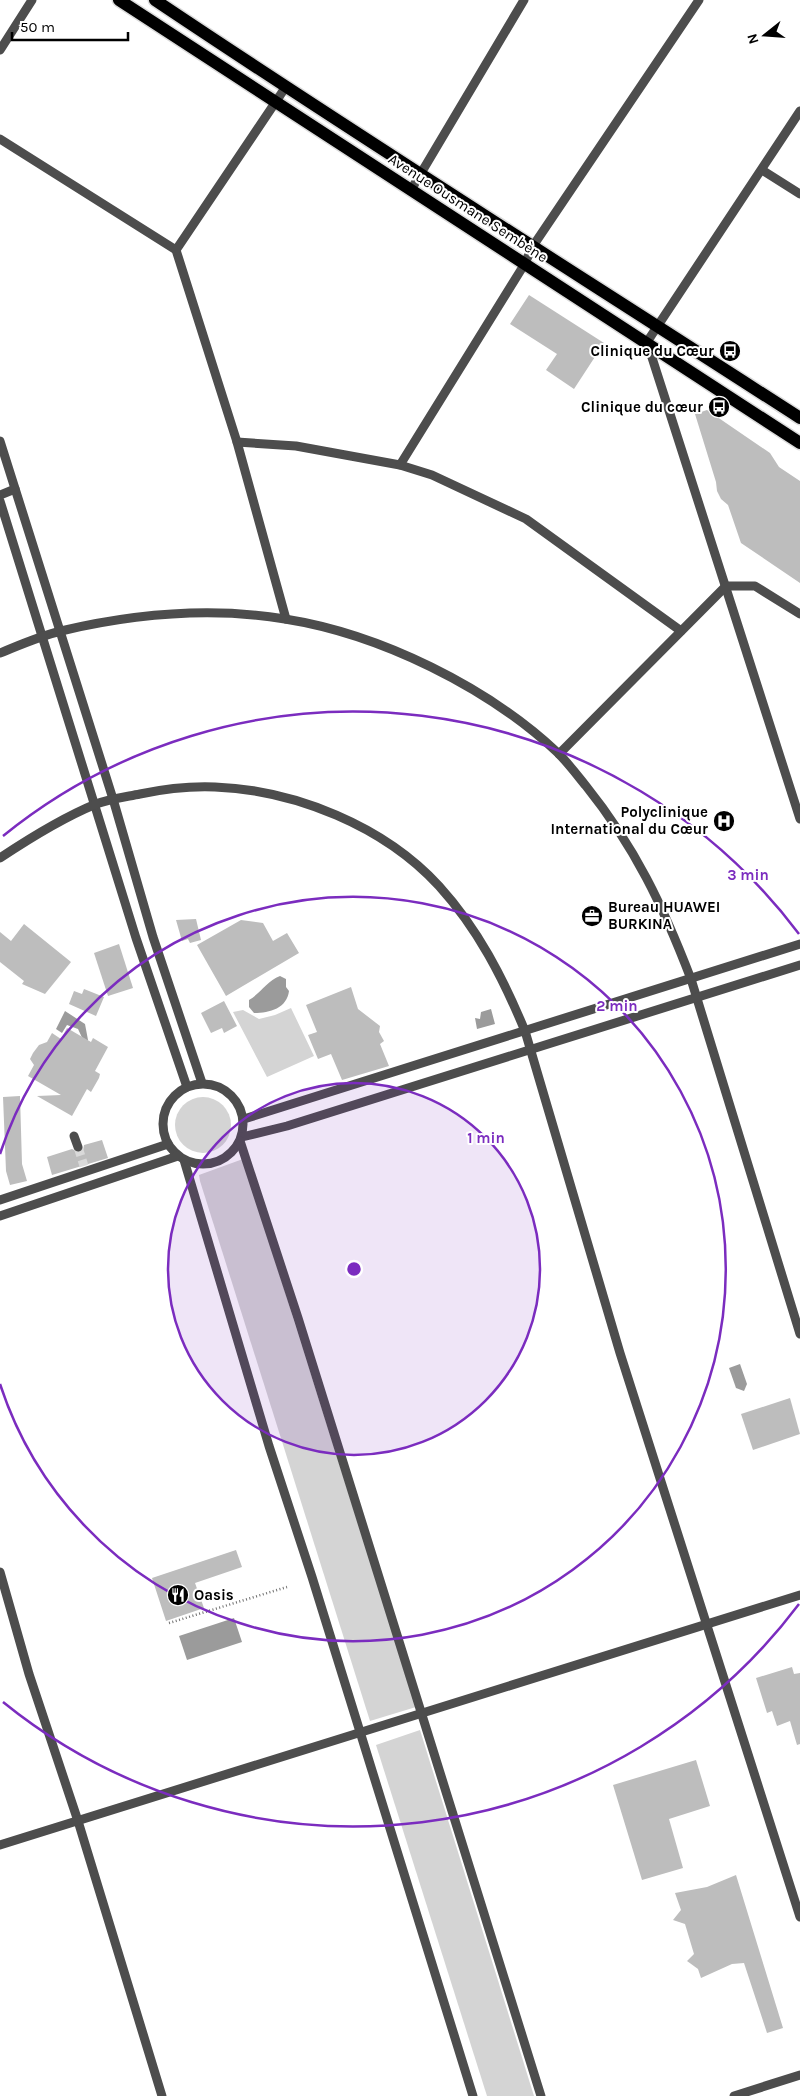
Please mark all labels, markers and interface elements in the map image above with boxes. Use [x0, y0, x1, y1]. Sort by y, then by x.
scale bar [12, 10, 129, 42]
north arrow [740, 10, 790, 60]
text: 50 m [20, 18, 55, 36]
text: N [743, 31, 763, 46]
street label: Avenue Ousmane Sembène [385, 150, 551, 266]
bus stop icon: Clinique du Cœur [718, 339, 742, 363]
place label: Clinique du Cœur [591, 342, 714, 360]
bus stop icon: Clinique du cœur [707, 395, 731, 419]
place label: Clinique du cœur [581, 398, 703, 416]
place label: Polyclinique International du Cœur [551, 803, 708, 838]
hospital icon: Polyclinique International du Cœur [712, 809, 736, 833]
text: 3 min [727, 866, 769, 884]
place label: Bureau HUAWEI BURKINA [608, 898, 720, 933]
office icon: Bureau HUAWEI BURKINA [580, 904, 604, 928]
text: 2 min [596, 997, 638, 1015]
text: 1 min [467, 1129, 505, 1147]
centre of rings [345, 1260, 363, 1278]
restaurant icon: Oasis [166, 1583, 190, 1607]
place label: Oasis [194, 1586, 234, 1604]

